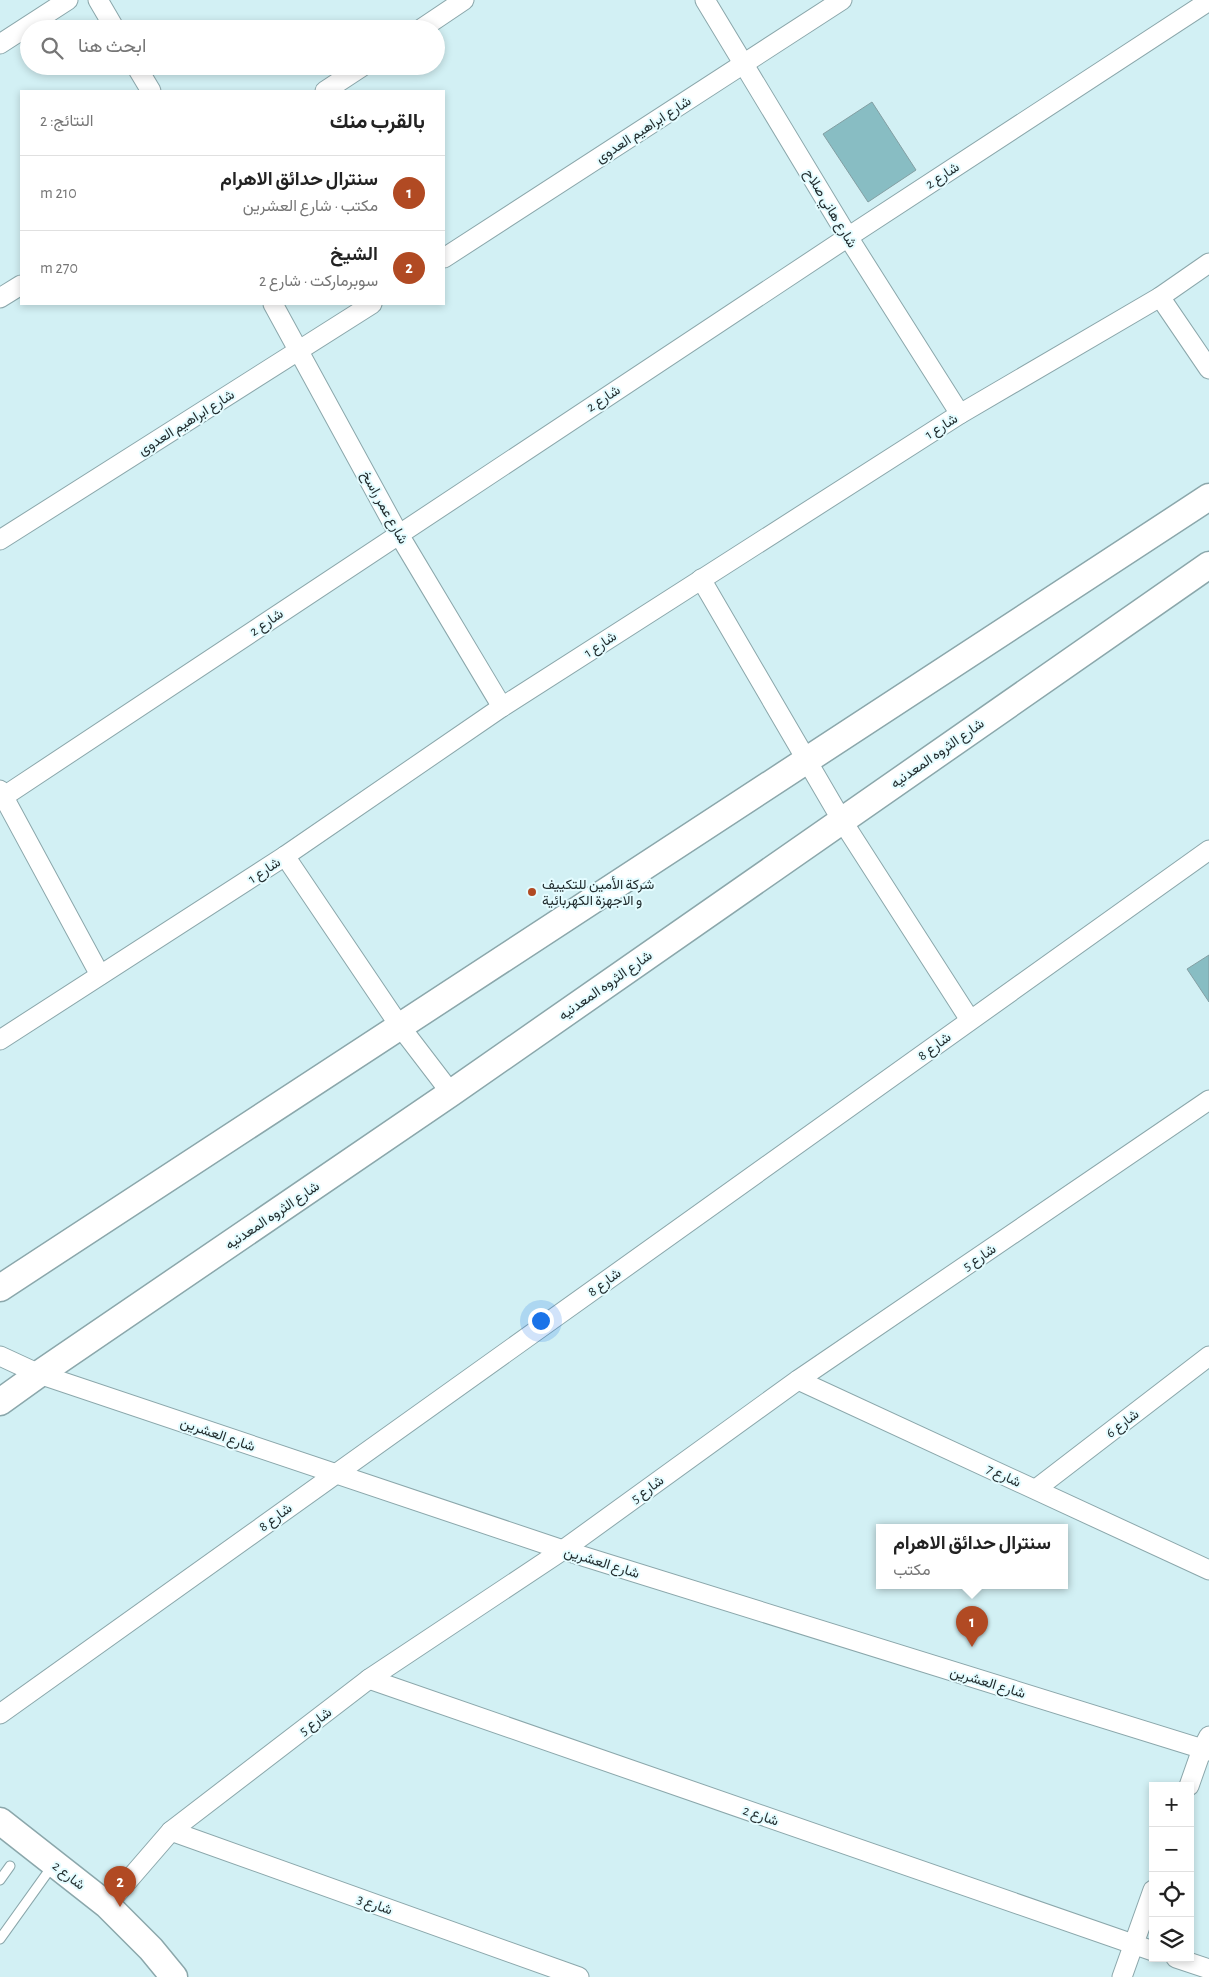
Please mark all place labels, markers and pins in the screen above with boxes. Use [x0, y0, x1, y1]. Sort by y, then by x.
place label: شركة الأمين للتكييف و الاجهزة الكهربائية [542, 876, 654, 909]
marker: شركة الأمين للتكييف و الاجهزة الكهربائية [526, 886, 538, 898]
pin: 1 [956, 1606, 988, 1647]
pin: 2 [104, 1866, 136, 1907]

